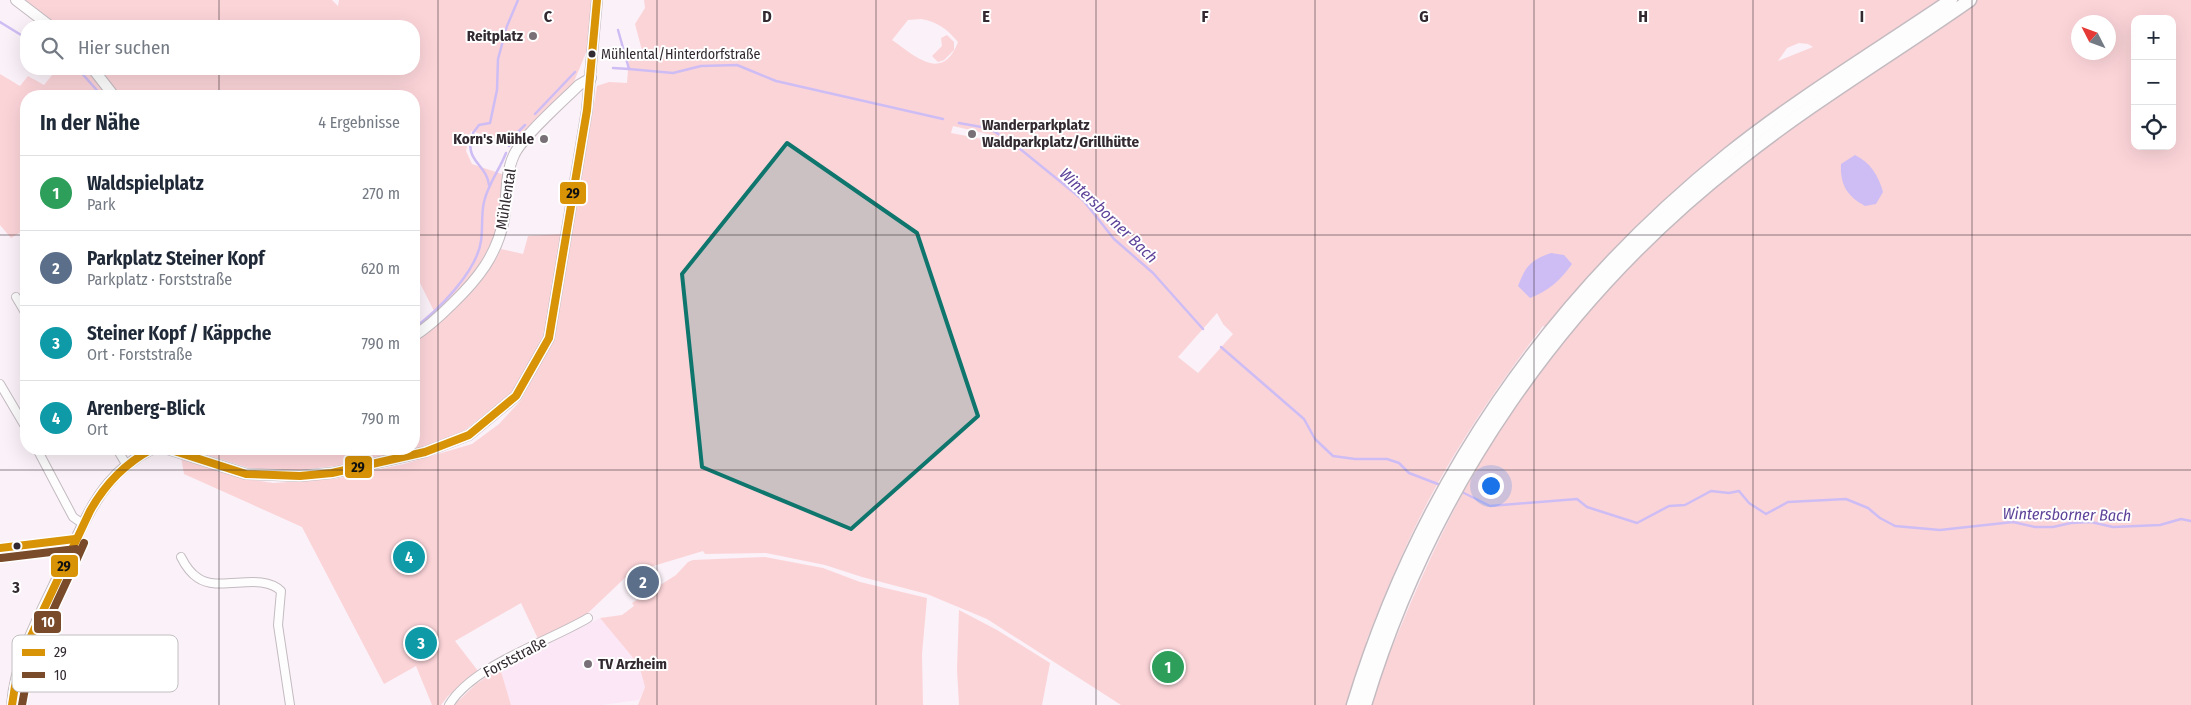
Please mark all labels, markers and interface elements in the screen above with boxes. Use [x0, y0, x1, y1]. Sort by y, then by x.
text: C [544, 7, 553, 26]
text: D [762, 7, 772, 26]
text: E [982, 7, 990, 26]
text: F [1201, 7, 1209, 26]
text: G [1419, 7, 1429, 26]
text: H [1638, 7, 1648, 26]
text: I [1860, 7, 1864, 26]
north arrow [2071, 15, 2116, 60]
map controls [2131, 15, 2176, 150]
button: + [2131, 15, 2176, 60]
search box [20, 20, 420, 75]
place label: Reitplatz [467, 27, 524, 45]
marker: Reitplatz [527, 30, 539, 42]
icon: search [38, 34, 66, 62]
text: Hier suchen [78, 36, 170, 59]
place label: Mühlental/Hinterdorfstraße [601, 46, 761, 63]
marker: Mühlental/Hinterdorfstraße [587, 49, 597, 59]
button: − [2131, 60, 2176, 105]
button: locate [2131, 105, 2176, 150]
text: In der Nähe [40, 110, 140, 136]
text: 4 Ergebnisse [318, 113, 400, 132]
place label: Wanderparkplatz Waldparkplatz/Grillhütte [982, 116, 1139, 151]
marker: Wanderparkplatz Waldparkplatz/Grillhütte [966, 128, 978, 140]
place label: Korn's Mühle [453, 130, 534, 148]
marker: Korn's Mühle [538, 133, 550, 145]
water label: Wintersborner Bach [1056, 164, 1162, 267]
street label: Mühlental [492, 167, 520, 231]
text: Waldspielplatz [87, 172, 204, 195]
line badge: 29 [559, 181, 587, 205]
text: 1 [53, 184, 59, 203]
text: 270 m [362, 184, 400, 203]
text: 29 [565, 185, 580, 202]
text: Park [87, 195, 115, 214]
text: Parkplatz Steiner Kopf [87, 247, 265, 270]
text: 2 [52, 259, 60, 278]
text: 620 m [361, 259, 400, 278]
text: Parkplatz · Forststraße [87, 270, 232, 289]
text: Steiner Kopf / Käppche [87, 322, 271, 345]
text: 3 [52, 334, 60, 353]
text: 790 m [362, 334, 400, 353]
text: Ort · Forststraße [87, 345, 193, 364]
text: Arenberg-Blick [87, 397, 205, 420]
text: 4 [52, 409, 60, 428]
text: 790 m [362, 409, 400, 428]
text: Ort [87, 420, 108, 439]
line badge: 29 [344, 455, 373, 479]
text: 29 [350, 459, 365, 476]
your location [1478, 473, 1504, 499]
water label: Wintersborner Bach [2003, 504, 2131, 525]
pin: 4 [393, 538, 425, 576]
unlabelled marker [12, 541, 22, 551]
line badge: 29 [50, 554, 79, 578]
text: 29 [56, 558, 71, 575]
pin: 2 [627, 563, 659, 601]
text: 3 [11, 578, 20, 597]
line badge: 10 [33, 610, 62, 634]
text: 10 [41, 614, 55, 631]
pin: 3 [405, 624, 437, 662]
street label: Forststraße [480, 633, 550, 681]
legend [12, 635, 178, 692]
text: 29 [54, 644, 67, 661]
pin: 1 [1152, 648, 1184, 686]
place label: TV Arzheim [598, 655, 667, 673]
marker: TV Arzheim [582, 658, 594, 670]
text: 10 [54, 667, 67, 684]

